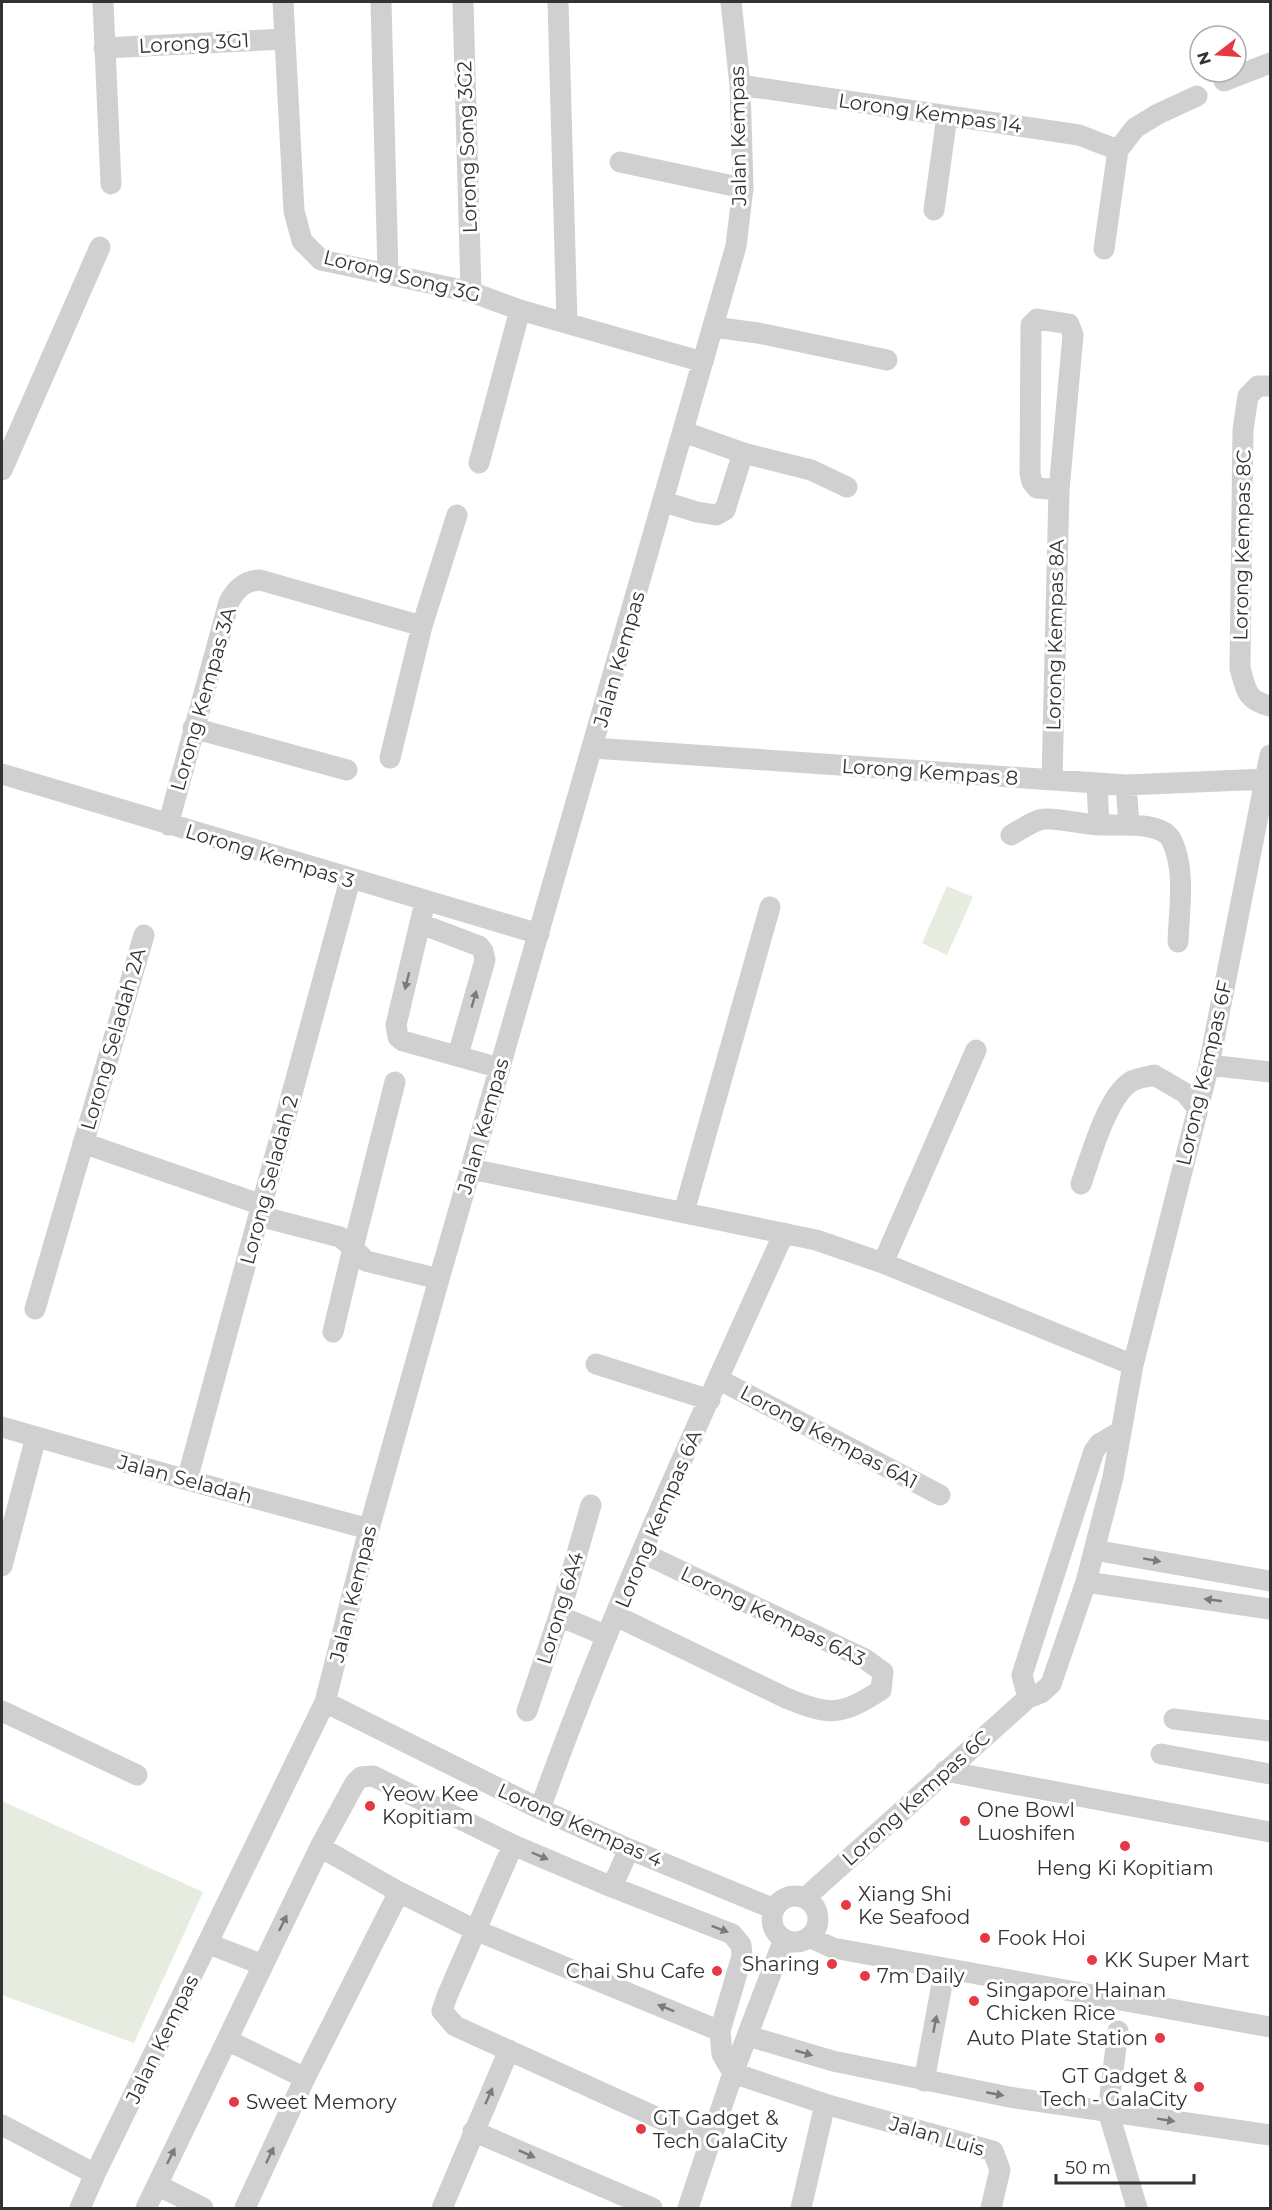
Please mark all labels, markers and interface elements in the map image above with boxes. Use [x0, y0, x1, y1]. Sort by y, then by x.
north arrow [1188, 24, 1248, 84]
street label: Lorong 3G1 [138, 28, 250, 58]
text: N [1193, 49, 1215, 67]
street label: Lorong Song 3G2 [452, 60, 482, 234]
street label: Jalan Kempas [725, 66, 751, 207]
street label: Lorong Kempas 14 [837, 88, 1023, 138]
street label: Lorong Song 3G [321, 245, 483, 307]
street label: Lorong Kempas 8C [1228, 449, 1256, 641]
street label: Lorong Kempas 8A [1041, 539, 1069, 731]
street label: Jalan Kempas [588, 588, 650, 730]
street label: Lorong Kempas 3A [165, 604, 241, 794]
street label: Lorong Kempas 8 [841, 754, 1019, 790]
street label: Lorong Kempas 3 [183, 819, 357, 893]
street label: Lorong Seladah 2A [76, 945, 151, 1133]
one-way arrow [401, 972, 411, 990]
street label: Lorong Kempas 6F [1171, 978, 1237, 1168]
one-way arrow [470, 990, 479, 1008]
street label: Jalan Kempas [452, 1055, 514, 1197]
street label: Lorong Seladah 2 [235, 1093, 303, 1267]
street label: Lorong Kempas 6A1 [736, 1380, 922, 1494]
street label: Lorong Kempas 6A [610, 1426, 707, 1612]
street label: Jalan Seladah [114, 1449, 255, 1508]
street label: Jalan Kempas [324, 1523, 382, 1666]
street label: Lorong 6A4 [531, 1549, 589, 1667]
one-way arrow [1142, 1556, 1161, 1565]
street label: Lorong Kempas 6A3 [677, 1561, 869, 1671]
one-way arrow [1203, 1595, 1222, 1604]
street label: Lorong Kempas 6C [837, 1725, 995, 1871]
street label: Lorong Kempas 4 [494, 1778, 666, 1872]
place label: Yeow Kee Kopitiam [382, 1782, 479, 1829]
place label: One Bowl Luoshifen [977, 1798, 1075, 1845]
marker: Yeow Kee Kopitiam [363, 1799, 377, 1813]
marker: One Bowl Luoshifen [958, 1814, 972, 1828]
marker: Heng Ki Kopitiam [1118, 1839, 1132, 1853]
one-way arrow [531, 1851, 549, 1861]
place label: Heng Ki Kopitiam [1036, 1856, 1214, 1880]
place label: Xiang Shi Ke Seafood [858, 1882, 970, 1929]
marker: Xiang Shi Ke Seafood [839, 1898, 853, 1912]
one-way arrow [279, 1915, 288, 1932]
one-way arrow [712, 1925, 730, 1935]
place label: Fook Hoi [997, 1926, 1086, 1950]
marker: Fook Hoi [978, 1931, 992, 1945]
place label: KK Super Mart [1104, 1948, 1250, 1972]
place label: Sharing [742, 1952, 820, 1976]
marker: KK Super Mart [1085, 1953, 1099, 1967]
marker: Sharing [825, 1957, 839, 1971]
place label: Chai Shu Cafe [566, 1959, 705, 1983]
marker: Chai Shu Cafe [710, 1964, 724, 1978]
place label: 7m Daily [877, 1964, 965, 1988]
marker: 7m Daily [858, 1969, 872, 1983]
street label: Jalan Kempas [120, 1971, 204, 2108]
place label: Singapore Hainan Chicken Rice [986, 1978, 1166, 2025]
marker: Singapore Hainan Chicken Rice [967, 1994, 981, 2008]
one-way arrow [657, 2003, 675, 2012]
one-way arrow [931, 2015, 940, 2034]
place label: Auto Plate Station [967, 2026, 1148, 2050]
marker: Auto Plate Station [1153, 2031, 1167, 2045]
one-way arrow [795, 2049, 813, 2058]
place label: GT Gadget & Tech - GalaCity [1040, 2064, 1188, 2111]
marker: GT Gadget & Tech - GalaCity [1192, 2080, 1206, 2094]
one-way arrow [484, 2088, 493, 2105]
place label: Sweet Memory [246, 2090, 397, 2114]
one-way arrow [985, 2090, 1004, 2099]
marker: Sweet Memory [227, 2095, 241, 2109]
place label: GT Gadget & Tech GalaCity [653, 2106, 788, 2153]
street label: Jalan Luis [886, 2111, 988, 2161]
one-way arrow [1156, 2115, 1175, 2124]
marker: GT Gadget & Tech GalaCity [634, 2122, 648, 2136]
one-way arrow [167, 2147, 176, 2164]
one-way arrow [265, 2147, 274, 2164]
scale bar [1056, 2147, 1194, 2185]
one-way arrow [519, 2149, 537, 2159]
text: 50 m [1065, 2157, 1111, 2179]

